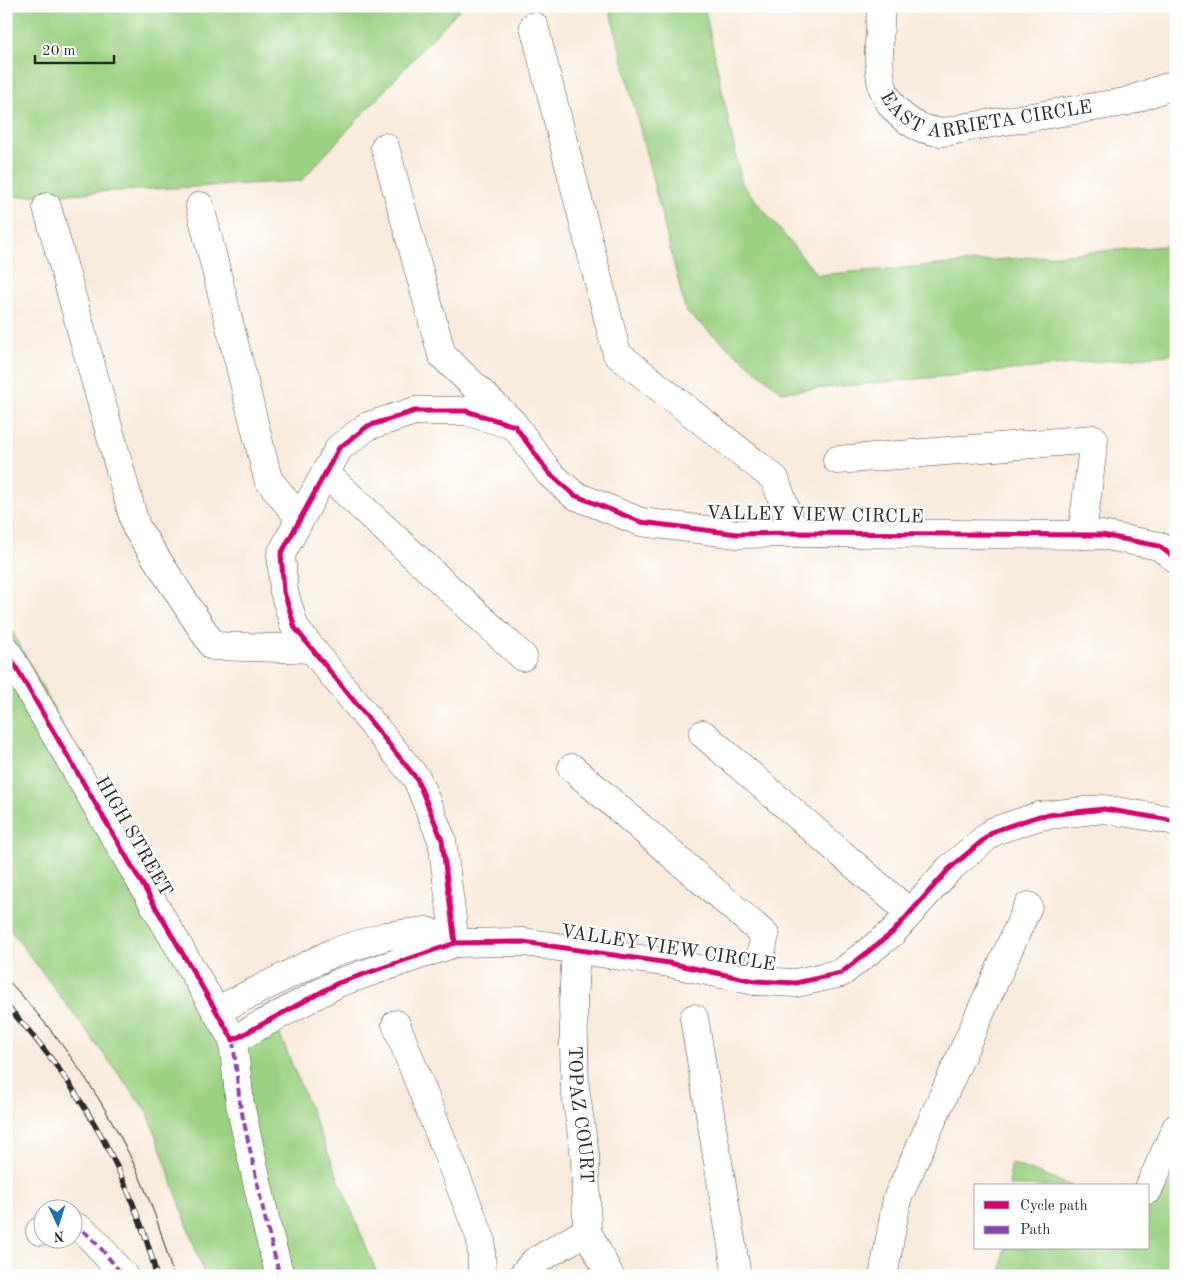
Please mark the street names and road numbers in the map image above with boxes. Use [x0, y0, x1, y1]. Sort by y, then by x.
street label: EAST ARRIETA CIRCLE [876, 88, 1093, 142]
street label: VALLEY VIEW CIRCLE [706, 505, 924, 527]
street label: HIGH STREET [91, 774, 175, 900]
street label: VALLEY VIEW CIRCLE [559, 923, 777, 975]
street label: TOPAZ COURT [565, 1046, 595, 1184]

